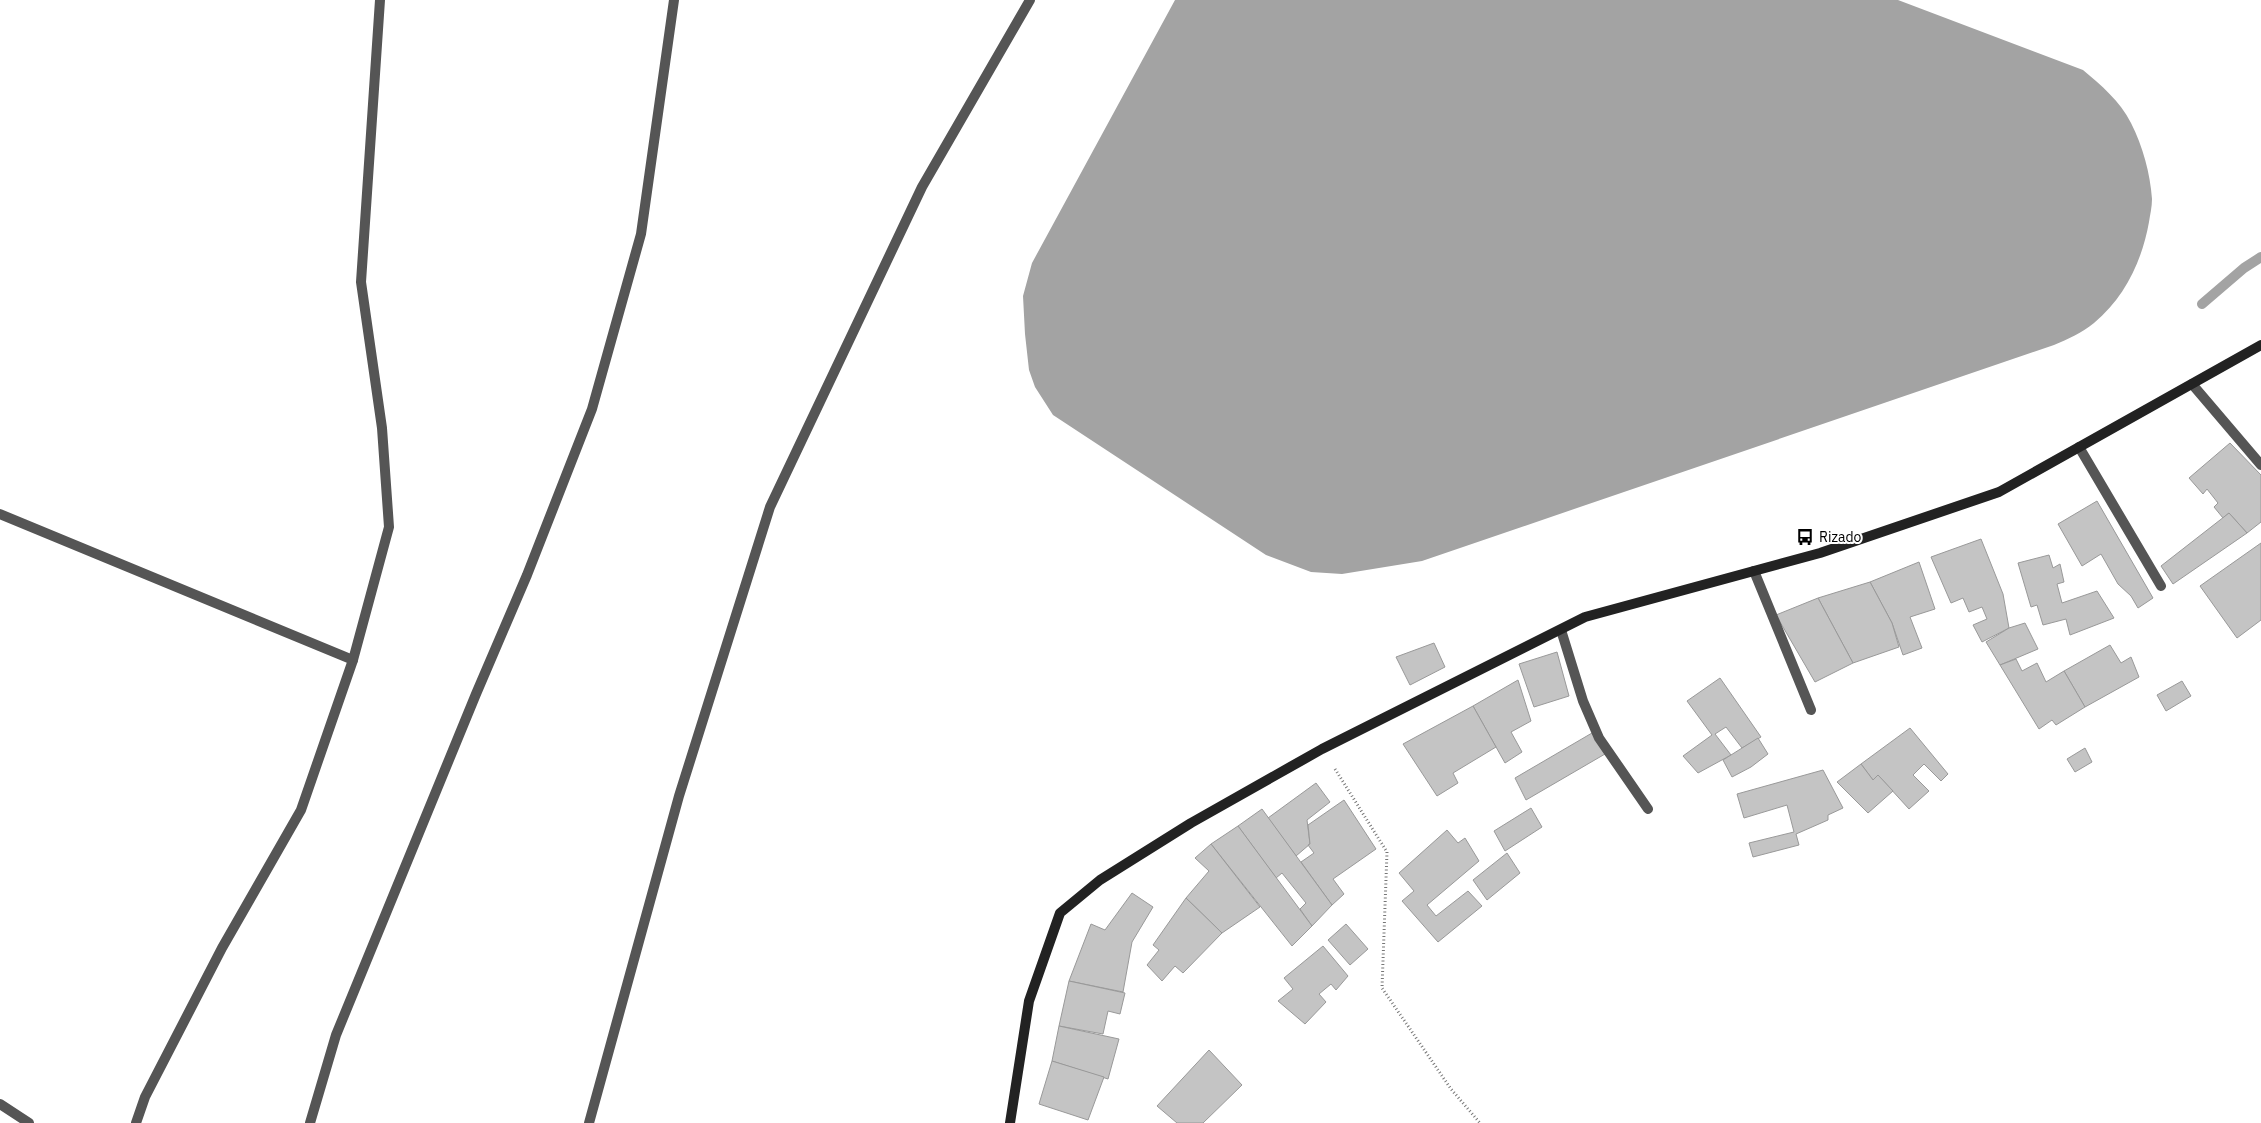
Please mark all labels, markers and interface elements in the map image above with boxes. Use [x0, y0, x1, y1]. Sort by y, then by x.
bus stop icon: Rizado [1795, 527, 1815, 547]
place label: Rizado [1819, 528, 1862, 546]

